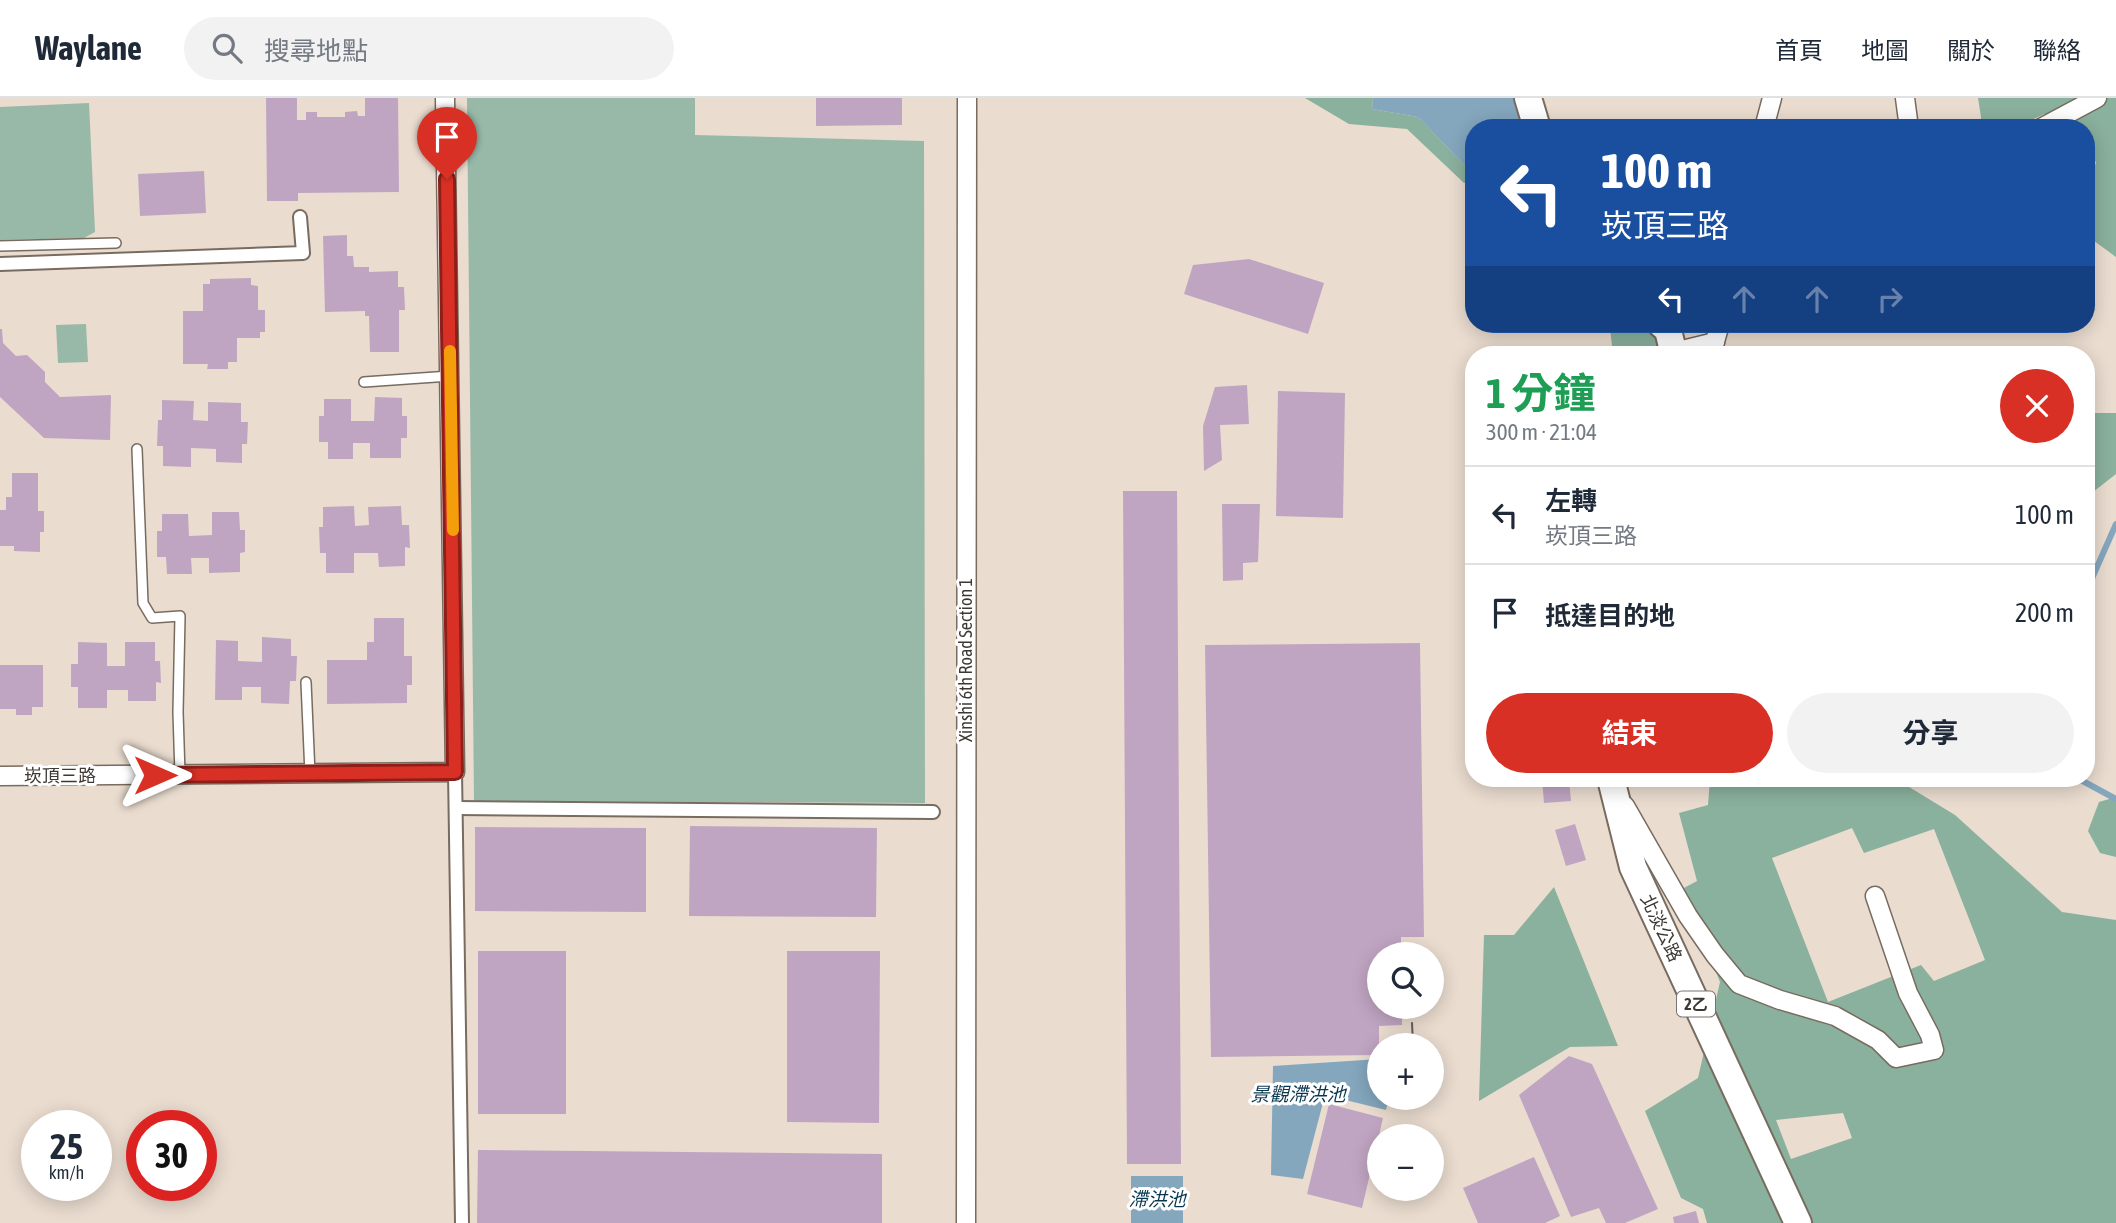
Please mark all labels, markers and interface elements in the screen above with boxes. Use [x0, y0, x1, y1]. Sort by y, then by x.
search box [184, 17, 674, 80]
text: Waylane [35, 29, 142, 67]
icon: search [208, 29, 246, 67]
text: 搜尋地點 [264, 36, 368, 66]
text: 首頁 [1775, 37, 1823, 64]
text: 地圖 [1861, 37, 1909, 64]
text: 關於 [1947, 37, 1995, 64]
text: 聯絡 [2033, 37, 2081, 64]
pin [417, 107, 477, 179]
icon: arrive [428, 118, 466, 156]
text: 100 m [1601, 142, 1712, 198]
icon: left [1486, 147, 1577, 238]
text: 崁頂三路 [1601, 207, 1729, 244]
icon: left [1652, 280, 1690, 318]
icon: ahead [1725, 280, 1763, 318]
icon: ahead [1798, 280, 1836, 318]
icon: right [1871, 280, 1909, 318]
text: 1 分鐘 [1486, 369, 1596, 417]
button: close [2000, 369, 2074, 443]
text: 300 m · 21:04 [1486, 419, 1597, 445]
text: 左轉 [1545, 486, 1597, 516]
icon: left [1486, 496, 1524, 534]
text: 100 m [2015, 500, 2074, 530]
text: 崁頂三路 [1545, 523, 1637, 549]
street label: Xinshi 6th Road Section 1 [955, 578, 976, 742]
icon: arrive [1486, 594, 1524, 632]
text: 200 m [2015, 598, 2074, 628]
text: 抵達目的地 [1545, 601, 1675, 631]
button: 結束 [1486, 693, 1773, 773]
button: 分享 [1787, 693, 2074, 773]
position arrow [118, 738, 192, 812]
street label: 崁頂三路 [24, 765, 96, 786]
street label: 北淡公路 [1637, 891, 1686, 965]
map controls [1367, 942, 1444, 1201]
button: search [1367, 942, 1444, 1019]
road number: 2乙 [1677, 991, 1715, 1016]
button: + [1367, 1033, 1444, 1110]
water label: 景觀滯洪池 [1250, 1083, 1347, 1105]
speed limit sign: 30 [126, 1110, 217, 1201]
button: − [1367, 1124, 1444, 1201]
text: 25 [50, 1126, 83, 1166]
text: km/h [49, 1162, 84, 1183]
water label: 滯洪池 [1128, 1188, 1187, 1210]

